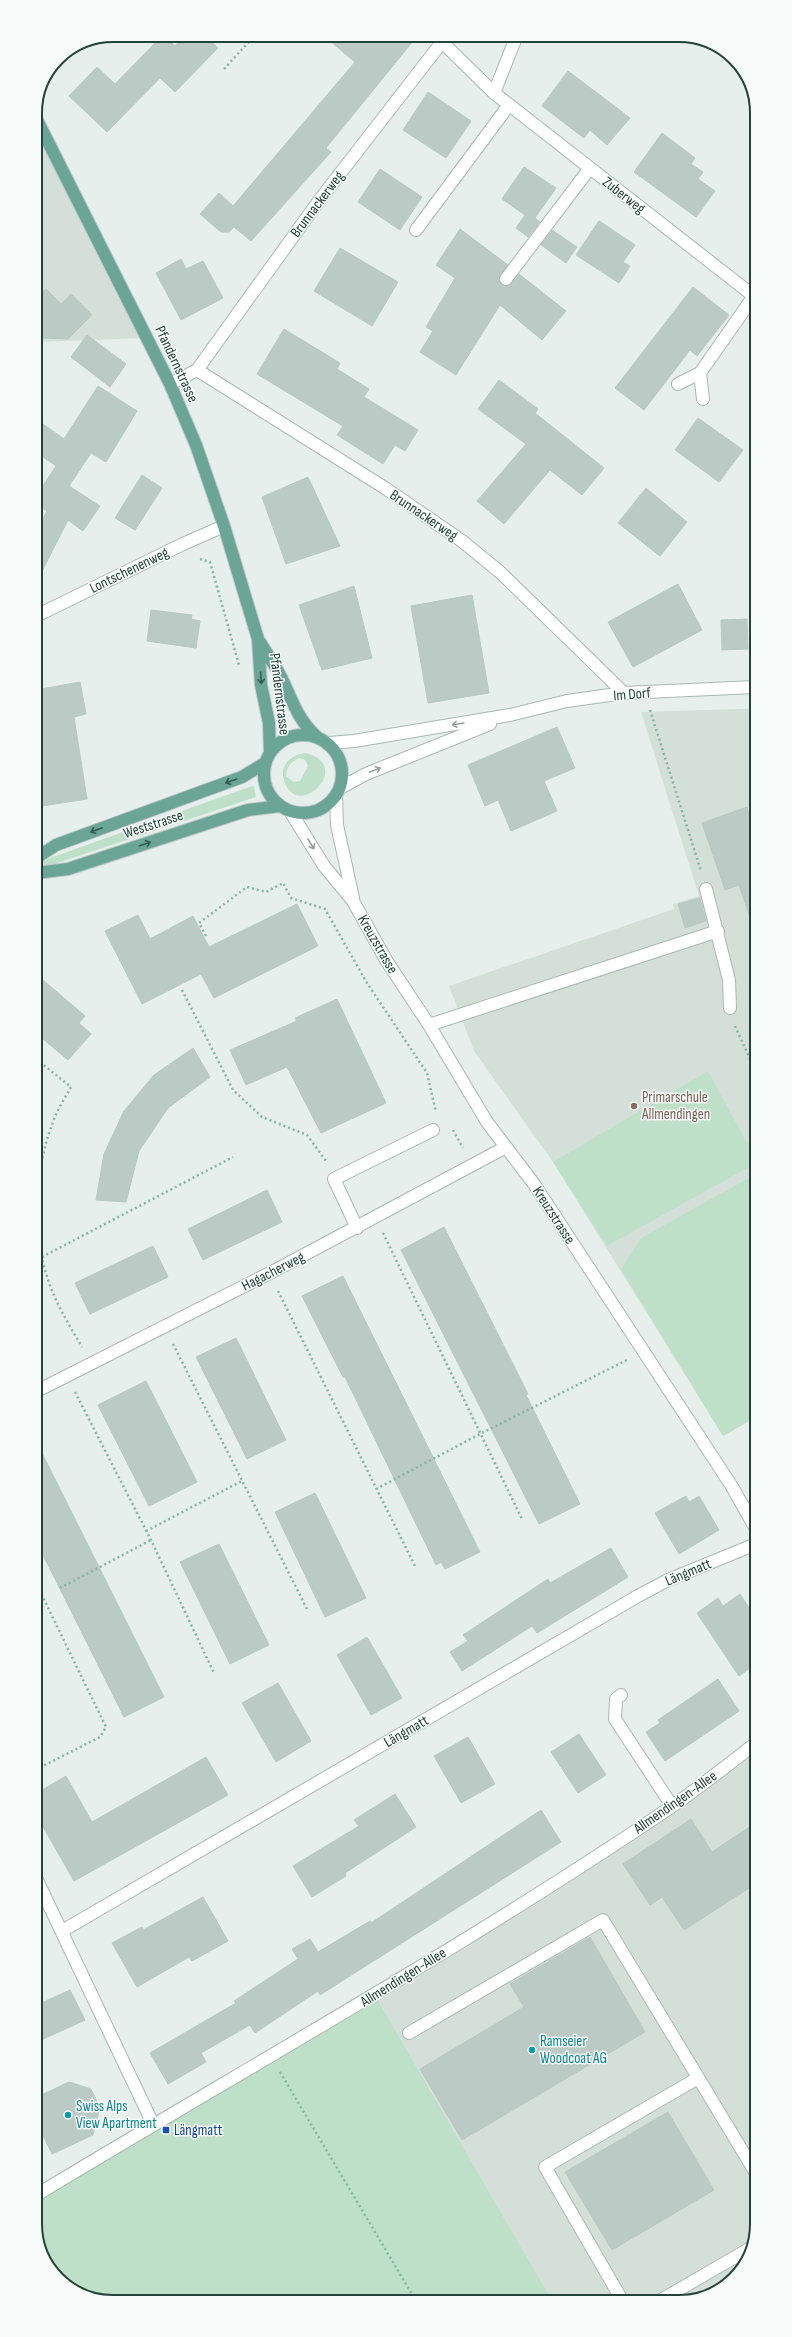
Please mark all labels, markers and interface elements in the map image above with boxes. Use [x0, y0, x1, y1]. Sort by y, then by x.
street label: Brunnackerweg [286, 167, 349, 241]
street label: Zuberweg [598, 173, 649, 218]
street label: Pfandernstrasse [151, 323, 203, 406]
street label: Brunnackerweg [386, 486, 461, 545]
street label: Lontschenenweg [87, 543, 172, 598]
street label: Pfandernstrasse [265, 652, 294, 736]
one-way arrow [257, 671, 264, 684]
street label: Im Dorf [613, 683, 652, 706]
one-way arrow [451, 720, 464, 728]
one-way arrow [369, 766, 381, 774]
one-way arrow [226, 778, 238, 786]
street label: Weststrasse [121, 806, 185, 843]
one-way arrow [90, 827, 102, 835]
one-way arrow [308, 838, 316, 850]
one-way arrow [138, 840, 151, 847]
street label: Kreuzstrasse [353, 911, 402, 977]
place label: Primarschule Allmendingen [641, 1088, 710, 1124]
marker: Primarschule Allmendingen [629, 1101, 639, 1111]
street label: Kreuzstrasse [528, 1183, 579, 1248]
street label: Hagacherweg [238, 1247, 308, 1295]
street label: Längmatt [662, 1554, 715, 1591]
street label: Längmatt [381, 1711, 432, 1752]
street label: Allmendingen-Allee [629, 1767, 721, 1839]
street label: Allmendingen-Allee [356, 1944, 450, 2012]
place label: Ramseier Woodcoat AG [540, 2032, 607, 2068]
marker: Ramseier Woodcoat AG [527, 2045, 537, 2055]
place label: Swiss Alps View Apartment [76, 2097, 157, 2133]
marker: Swiss Alps View Apartment [63, 2110, 73, 2120]
place label: Längmatt [174, 2121, 223, 2140]
marker: Längmatt [161, 2125, 171, 2135]

